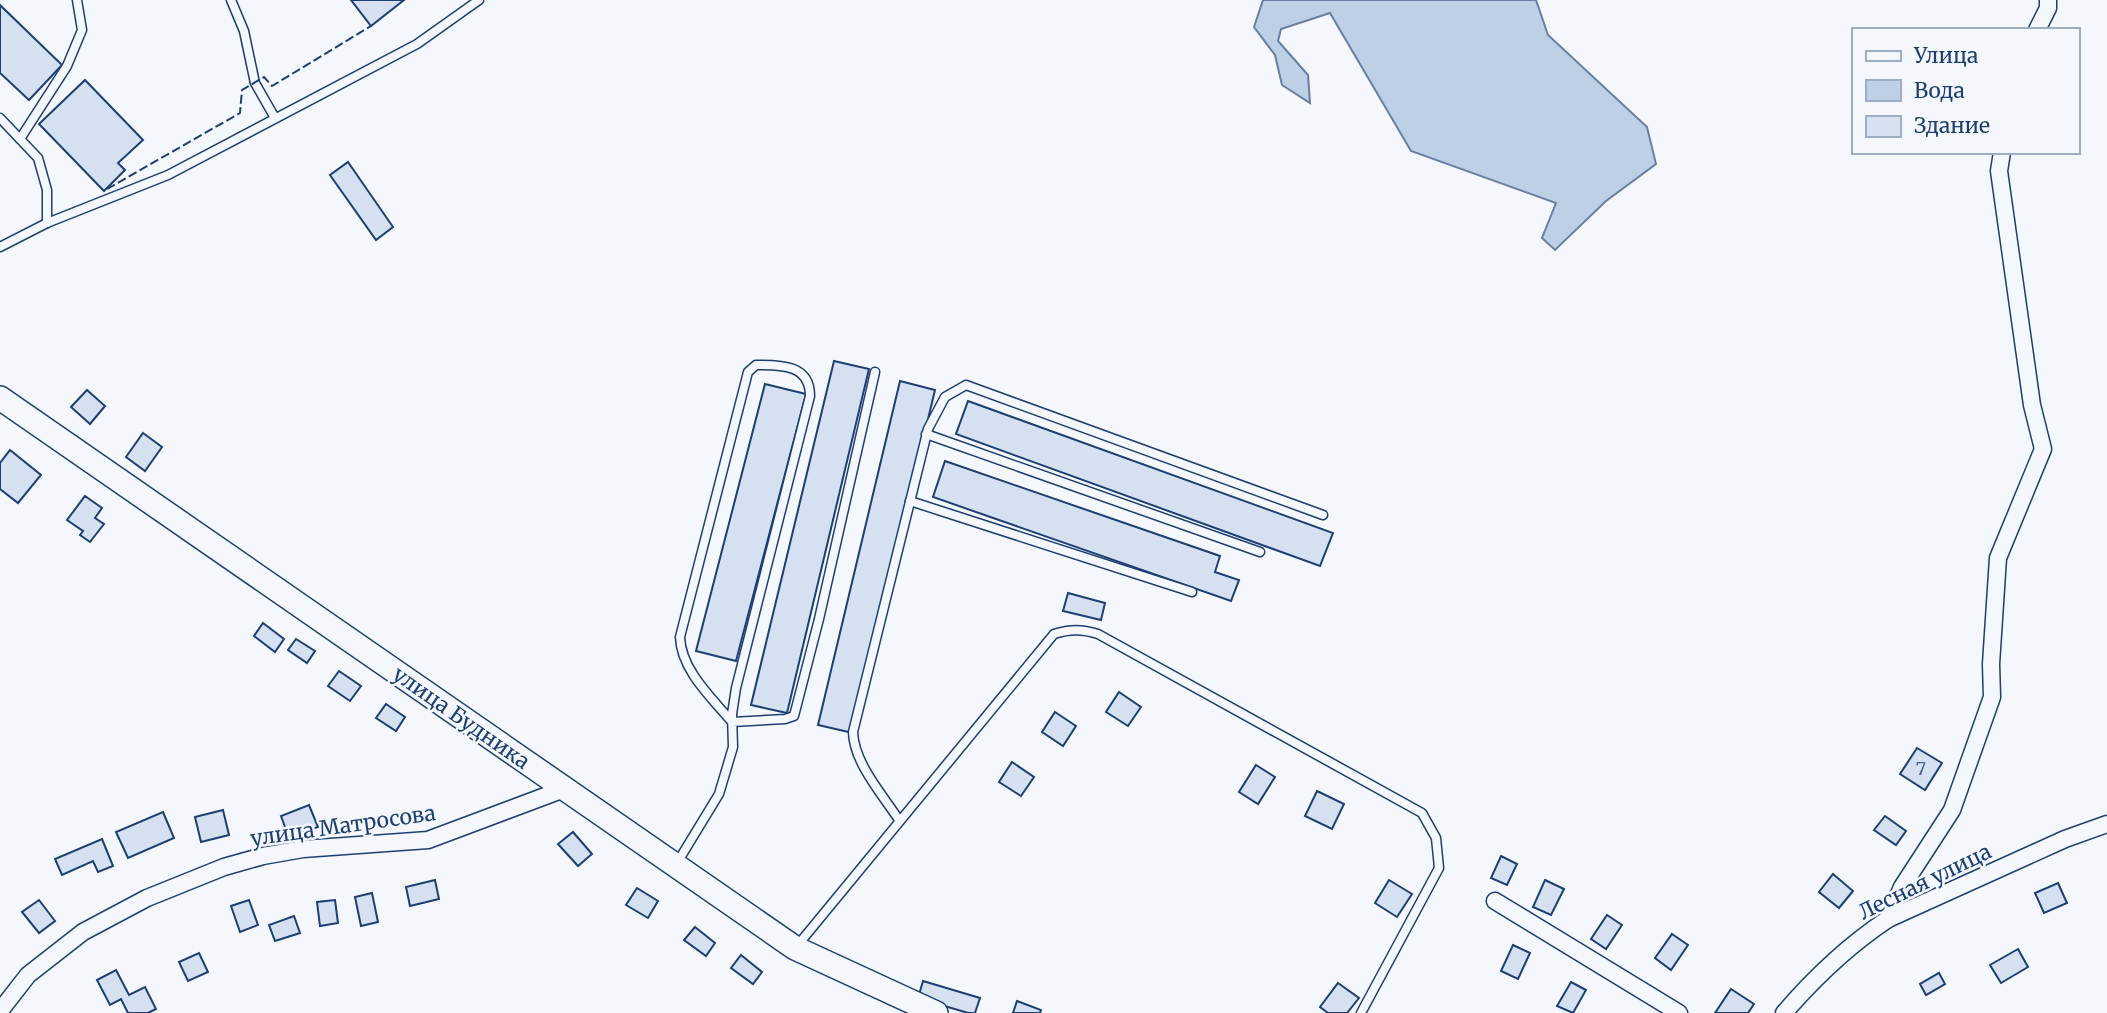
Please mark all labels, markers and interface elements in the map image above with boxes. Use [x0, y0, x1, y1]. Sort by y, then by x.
legend [1852, 28, 2079, 154]
text: Улица [1913, 42, 1978, 69]
text: Вода [1914, 77, 1965, 104]
text: Здание [1914, 112, 1990, 139]
street label: улица Будника [387, 660, 535, 775]
house number: 7 [1916, 757, 1926, 780]
street label: улица Матросова [249, 799, 437, 852]
street label: Лесная улица [1854, 838, 1996, 925]

